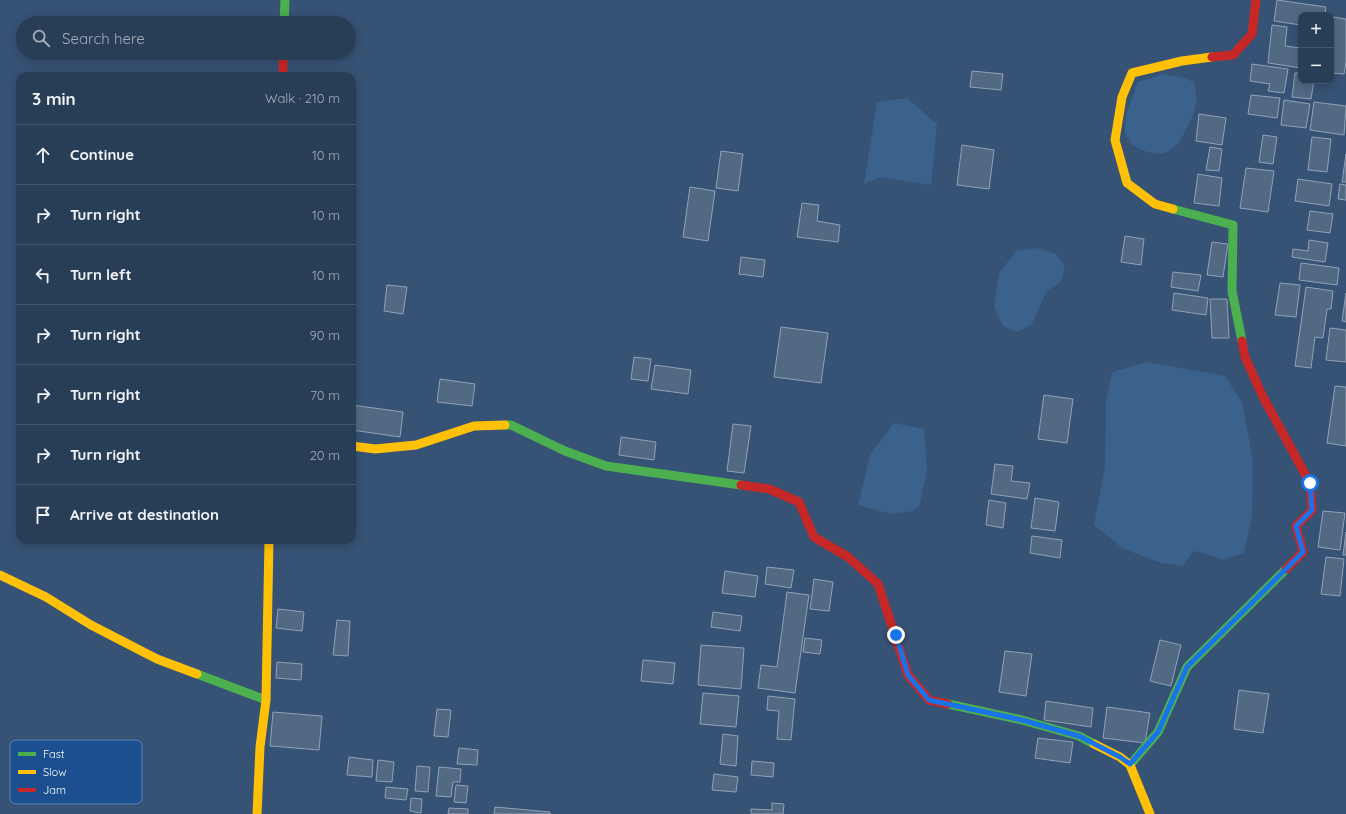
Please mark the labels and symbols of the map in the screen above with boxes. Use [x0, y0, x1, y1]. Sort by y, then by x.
route start [1301, 474, 1319, 492]
route end [887, 626, 905, 644]
legend [10, 740, 142, 804]
text: Fast [43, 747, 65, 761]
text: Slow [43, 765, 67, 779]
text: Jam [43, 783, 66, 797]

